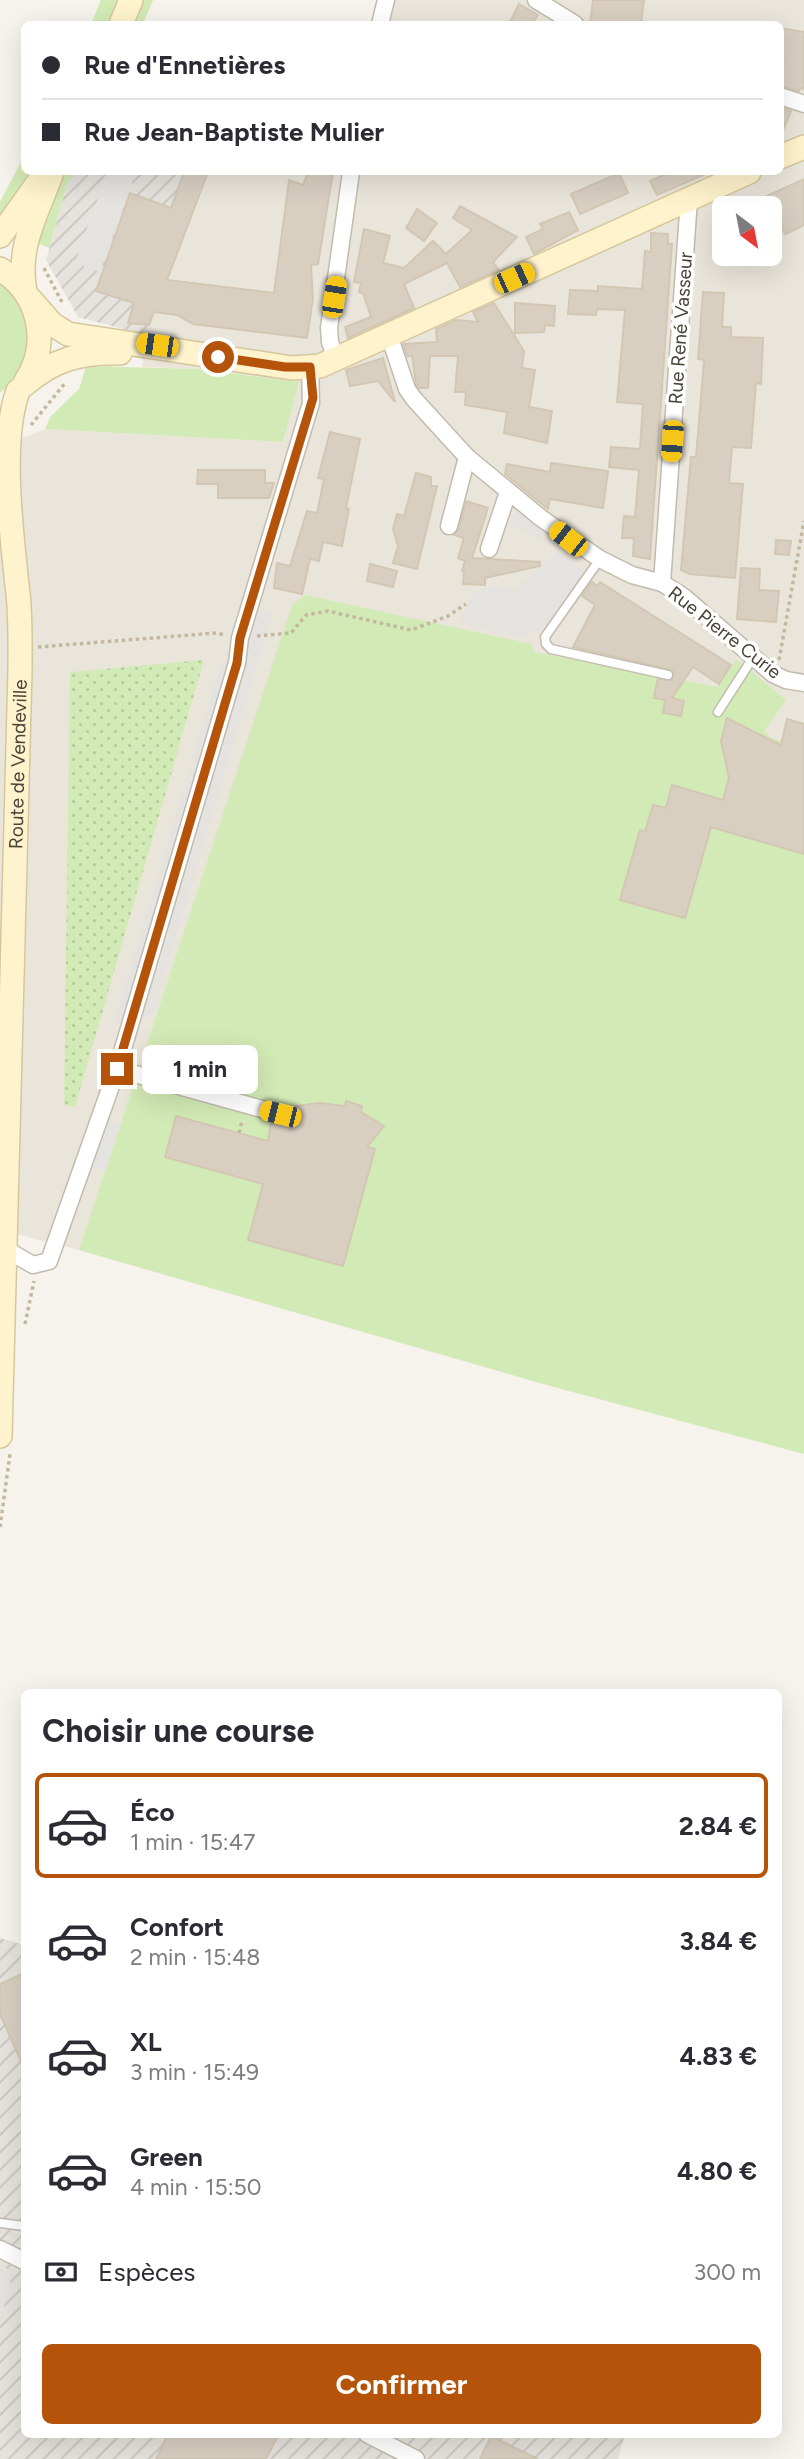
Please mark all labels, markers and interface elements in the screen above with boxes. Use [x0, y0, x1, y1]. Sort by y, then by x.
text: Rue d'Ennetières [84, 49, 285, 81]
text: Rue Jean-Baptiste Mulier [84, 116, 384, 148]
north arrow [712, 196, 782, 266]
map controls [712, 196, 782, 266]
street label: Rue René Vasseur [664, 250, 697, 405]
car [491, 260, 538, 296]
car [321, 275, 348, 319]
car [135, 332, 180, 358]
route start [202, 341, 234, 373]
car [661, 419, 684, 463]
car [545, 518, 592, 560]
street label: Rue Pierre Curie [664, 581, 786, 684]
street label: Route de Vendeville [4, 679, 32, 849]
callout: 1 min [142, 1044, 257, 1094]
route end [101, 1053, 133, 1085]
text: 1 min [173, 1055, 227, 1083]
car [258, 1099, 303, 1129]
text: Choisir une course [42, 1712, 314, 1750]
icon: car [46, 1794, 109, 1857]
text: Éco [130, 1796, 175, 1828]
text: 2.84 € [679, 1810, 757, 1842]
text: 1 min · 15:47 [130, 1828, 255, 1856]
icon: car [46, 1909, 109, 1972]
text: Confort [130, 1911, 224, 1943]
text: 3.84 € [679, 1925, 757, 1957]
text: 2 min · 15:48 [130, 1943, 260, 1971]
icon: car [46, 2024, 109, 2087]
text: XL [130, 2026, 162, 2058]
text: 4.83 € [679, 2040, 757, 2072]
text: 3 min · 15:49 [130, 2058, 259, 2086]
icon: car [46, 2139, 109, 2202]
text: Green [130, 2141, 203, 2173]
text: 4.80 € [677, 2155, 757, 2187]
text: 4 min · 15:50 [130, 2173, 261, 2201]
icon: cash [42, 2253, 80, 2291]
text: Espèces [98, 2256, 195, 2288]
text: 300 m [694, 2258, 761, 2286]
button: Confirmer [42, 2344, 761, 2424]

